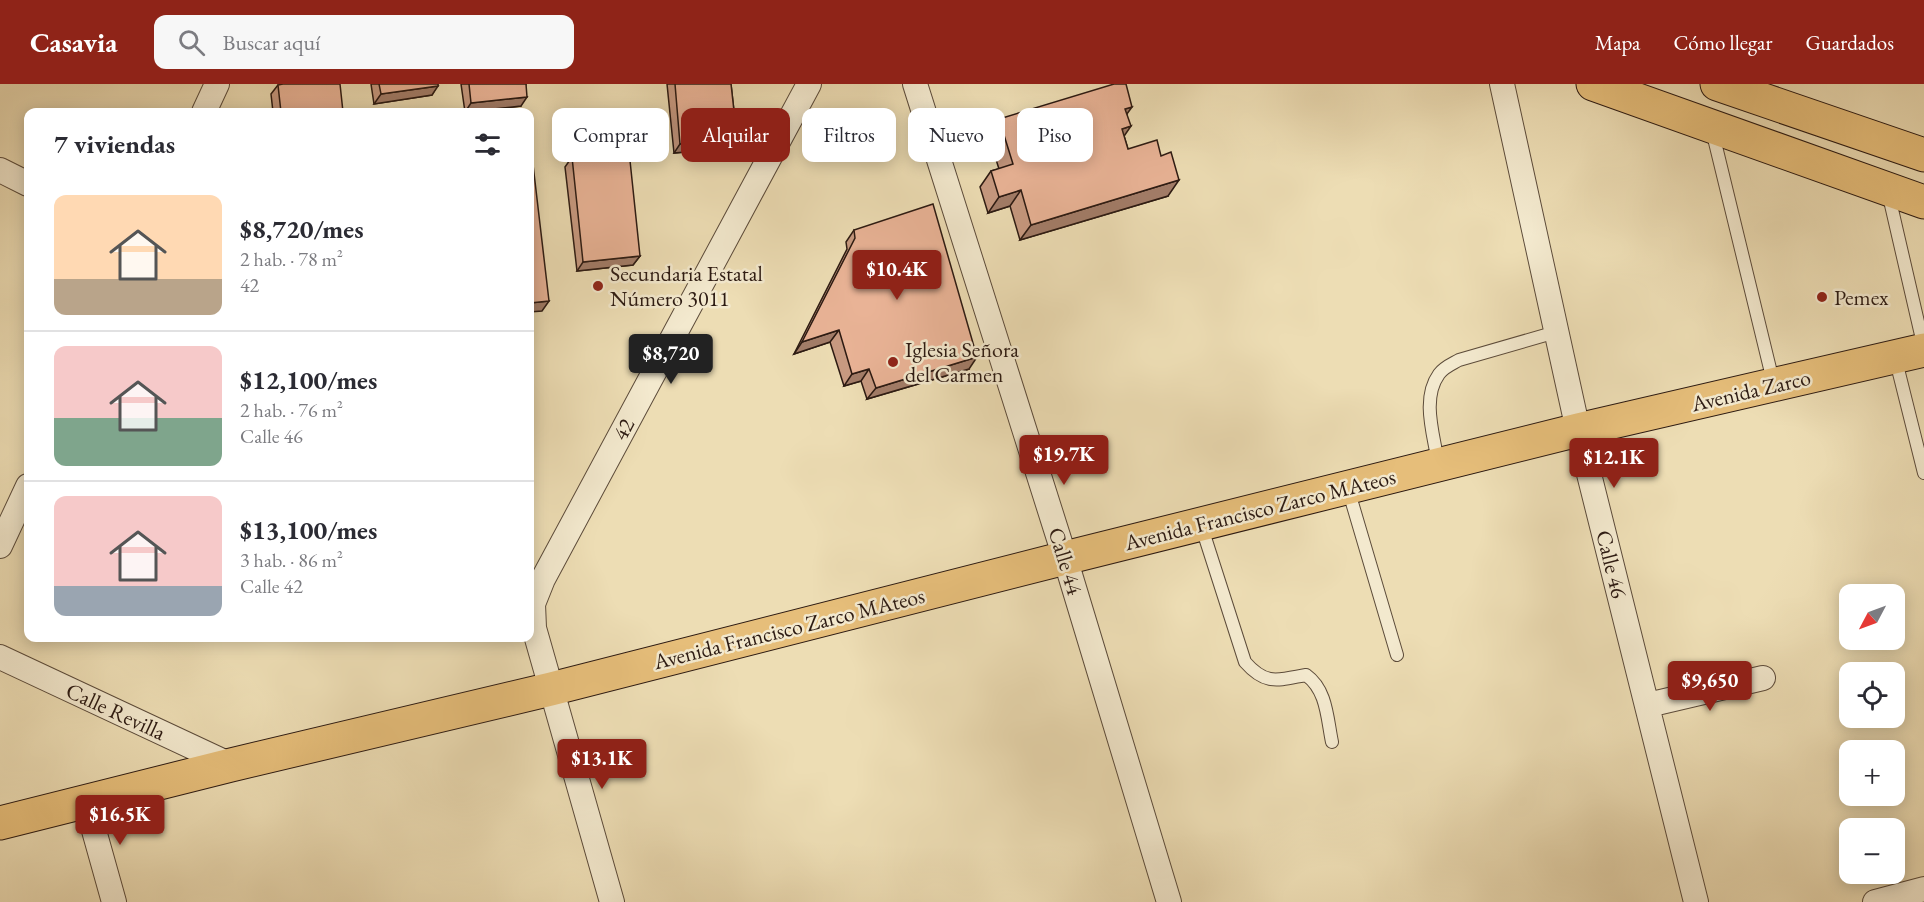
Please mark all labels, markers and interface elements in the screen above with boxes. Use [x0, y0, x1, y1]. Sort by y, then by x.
search box [154, 15, 574, 69]
text: Casavia [30, 24, 118, 60]
icon: search [175, 26, 208, 59]
text: Buscar aquí [223, 28, 321, 57]
text: Mapa [1595, 29, 1640, 56]
text: Cómo llegar [1673, 29, 1772, 56]
text: Guardados [1805, 29, 1894, 56]
chip: Comprar [552, 108, 669, 162]
chip: Alquilar [681, 108, 790, 162]
chip: Filtros [802, 108, 896, 162]
chip: Nuevo [908, 108, 1005, 162]
chip: Piso [1017, 108, 1093, 162]
text: 7 viviendas [54, 127, 175, 161]
icon: filters [471, 128, 504, 161]
text: $8,720/mes [240, 212, 364, 246]
icon: home [102, 219, 174, 291]
text: 2 hab. · 78 m² [240, 246, 343, 272]
pin: $10.4K [848, 250, 946, 301]
text: $10.4K [866, 256, 928, 282]
place label: Secundaria Estatal Número 3011 [610, 259, 763, 313]
text: 42 [240, 272, 259, 298]
marker: Secundaria Estatal Número 3011 [591, 279, 605, 293]
place label: Pemex [1834, 283, 1889, 312]
marker: Pemex [1815, 290, 1829, 304]
pin: $8,720 [622, 334, 720, 385]
place label: Iglesia Señora del Carmen [905, 335, 1019, 389]
text: $8,720 [643, 340, 699, 366]
marker: Iglesia Señora del Carmen [886, 355, 900, 369]
text: $12,100/mes [240, 363, 377, 397]
street label: Avenida Zarco [1688, 363, 1814, 419]
icon: home [102, 370, 174, 442]
text: 2 hab. · 76 m² [240, 397, 343, 423]
street label: 42 [606, 413, 641, 445]
text: Calle 46 [240, 423, 303, 449]
pin: $19.7K [1015, 435, 1113, 486]
pin: $12.1K [1565, 438, 1663, 489]
text: $19.7K [1033, 441, 1095, 467]
text: $12.1K [1583, 444, 1645, 470]
street label: Avenida Francisco Zarco MAteos [1121, 462, 1399, 557]
text: $13,100/mes [240, 513, 377, 547]
icon: home [102, 520, 174, 592]
street label: Calle 44 [1042, 524, 1090, 599]
street label: Calle 46 [1589, 527, 1634, 602]
text: 3 hab. · 86 m² [240, 547, 343, 573]
text: Calle 42 [240, 573, 303, 599]
street label: Avenida Francisco Zarco MAteos [650, 581, 928, 676]
north arrow [1839, 584, 1905, 650]
map controls [1839, 584, 1905, 884]
pin: $9,650 [1661, 661, 1759, 712]
button: locate [1839, 662, 1905, 728]
text: $9,650 [1682, 667, 1738, 693]
street label: Calle Revilla [61, 676, 170, 747]
pin: $13.1K [553, 739, 651, 790]
button: + [1839, 740, 1905, 806]
text: $13.1K [571, 745, 633, 771]
pin: $16.5K [71, 795, 169, 846]
text: $16.5K [89, 801, 151, 827]
button: − [1839, 818, 1905, 884]

